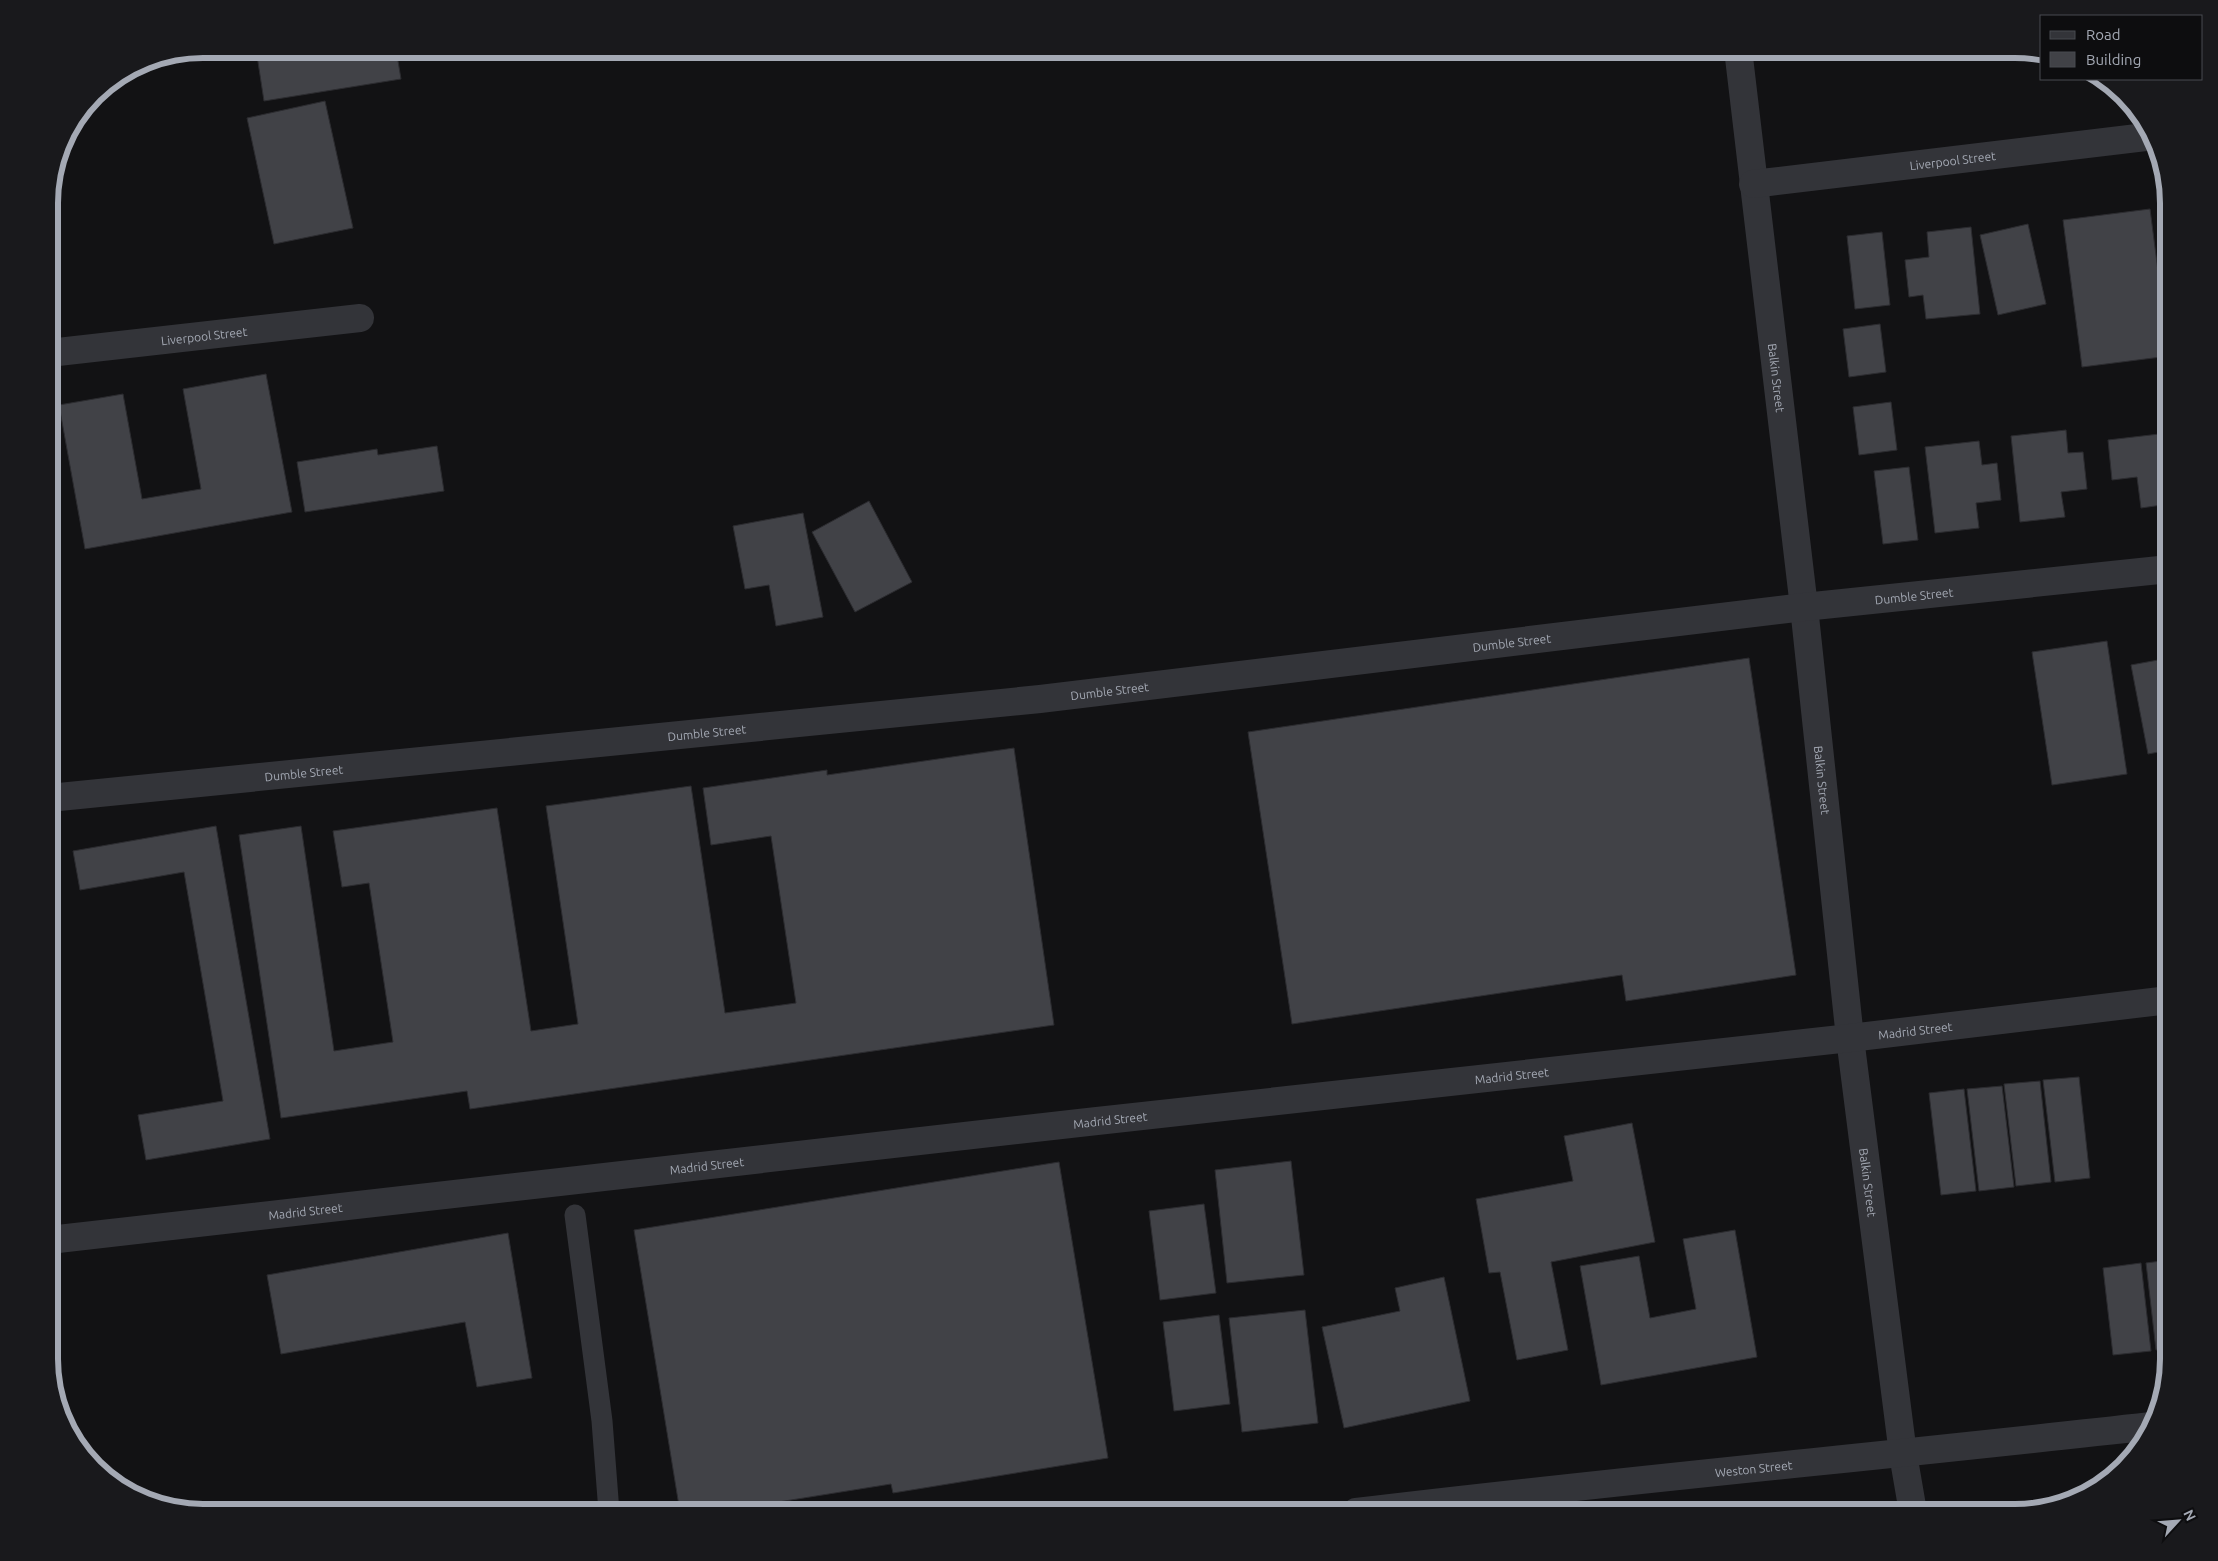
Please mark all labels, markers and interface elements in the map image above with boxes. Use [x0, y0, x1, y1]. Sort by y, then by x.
legend [2040, 15, 2203, 80]
text: Road [2086, 26, 2121, 43]
text: Building [2086, 51, 2141, 68]
street label: Liverpool Street [1909, 148, 1997, 172]
street label: Liverpool Street [160, 324, 248, 347]
street label: Balkin Street [1766, 343, 1787, 413]
street label: Dumble Street [1874, 585, 1954, 606]
street label: Dumble Street [1472, 631, 1552, 653]
street label: Dumble Street [1070, 679, 1150, 702]
street label: Dumble Street [667, 722, 747, 743]
street label: Balkin Street [1812, 745, 1833, 815]
street label: Dumble Street [264, 762, 344, 783]
street label: Madrid Street [1878, 1019, 1953, 1041]
street label: Madrid Street [1474, 1065, 1550, 1086]
street label: Madrid Street [1072, 1109, 1148, 1130]
street label: Balkin Street [1858, 1147, 1879, 1218]
street label: Madrid Street [669, 1155, 745, 1176]
street label: Madrid Street [268, 1200, 343, 1222]
street label: Weston Street [1714, 1458, 1793, 1479]
north arrow [2153, 1496, 2203, 1546]
text: N [2180, 1507, 2199, 1524]

